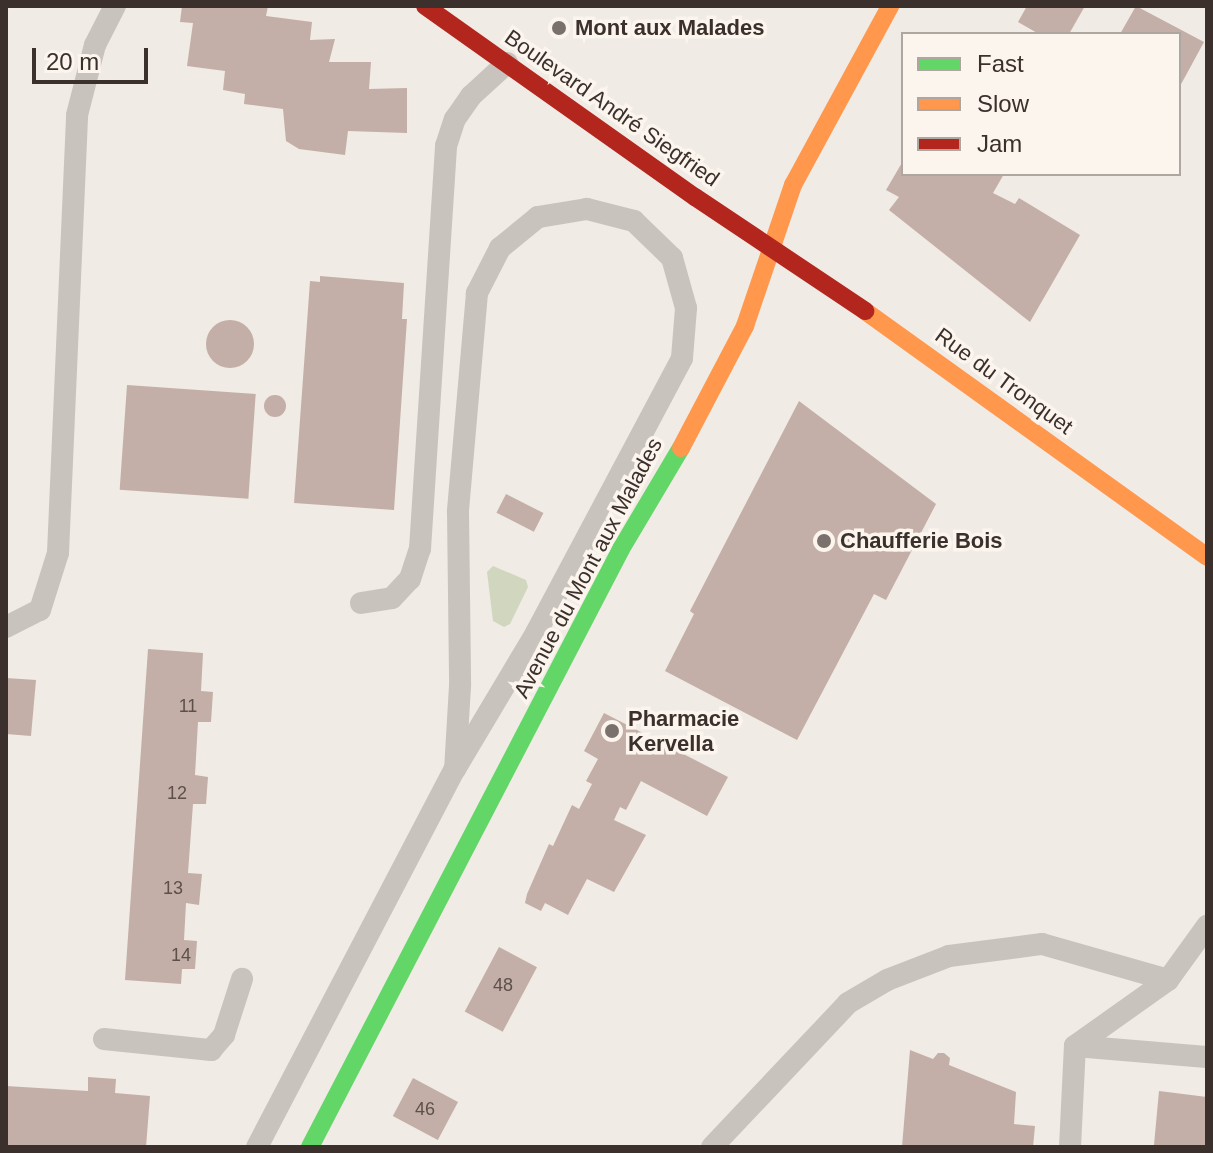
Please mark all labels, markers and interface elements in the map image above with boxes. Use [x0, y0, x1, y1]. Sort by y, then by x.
place label: Mont aux Malades [575, 15, 764, 41]
marker: Mont aux Malades [550, 19, 568, 37]
street label: Boulevard André Siegfried [499, 24, 725, 192]
scale bar [36, 32, 152, 82]
legend [901, 32, 1181, 176]
text: 20 m [46, 48, 99, 75]
text: Fast [977, 50, 1024, 77]
text: Slow [977, 90, 1029, 117]
text: Jam [977, 130, 1022, 157]
street label: Rue du Tronquet [930, 322, 1078, 440]
street label: Avenue du Mont aux Malades [508, 433, 668, 703]
place label: Chaufferie Bois [840, 528, 1003, 554]
marker: Chaufferie Bois [815, 532, 833, 550]
house number: 11 [179, 695, 197, 717]
place label: Pharmacie Kervella [628, 705, 739, 756]
marker: Pharmacie Kervella [603, 722, 621, 740]
house number: 12 [167, 782, 187, 804]
house number: 13 [163, 877, 183, 899]
house number: 14 [171, 944, 191, 966]
house number: 48 [493, 974, 513, 996]
house number: 46 [415, 1098, 435, 1120]

